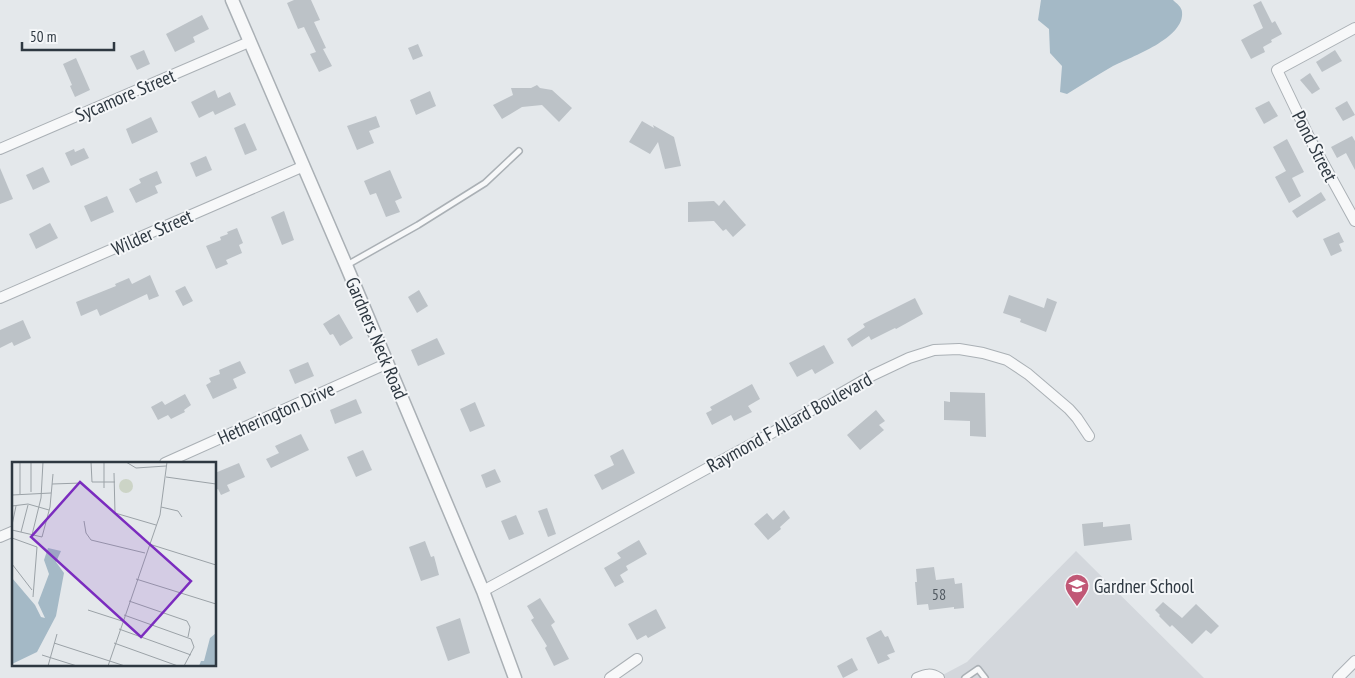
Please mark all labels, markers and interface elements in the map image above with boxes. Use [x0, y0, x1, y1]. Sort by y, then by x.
scale bar [22, 20, 115, 52]
text: 50 m [30, 27, 56, 46]
street label: Sycamore Street [71, 63, 179, 127]
street label: Pond Street [1287, 107, 1343, 186]
street label: Wilder Street [108, 203, 197, 260]
street label: Gardners Neck Road [341, 273, 413, 403]
street label: Raymond F Allard Boulevard [702, 367, 876, 477]
street label: Hetherington Drive [214, 376, 338, 449]
inset map [12, 462, 216, 666]
school or university icon: Gardner School [1064, 573, 1090, 607]
place label: Gardner School [1094, 574, 1194, 598]
house number: 58 [932, 584, 946, 604]

